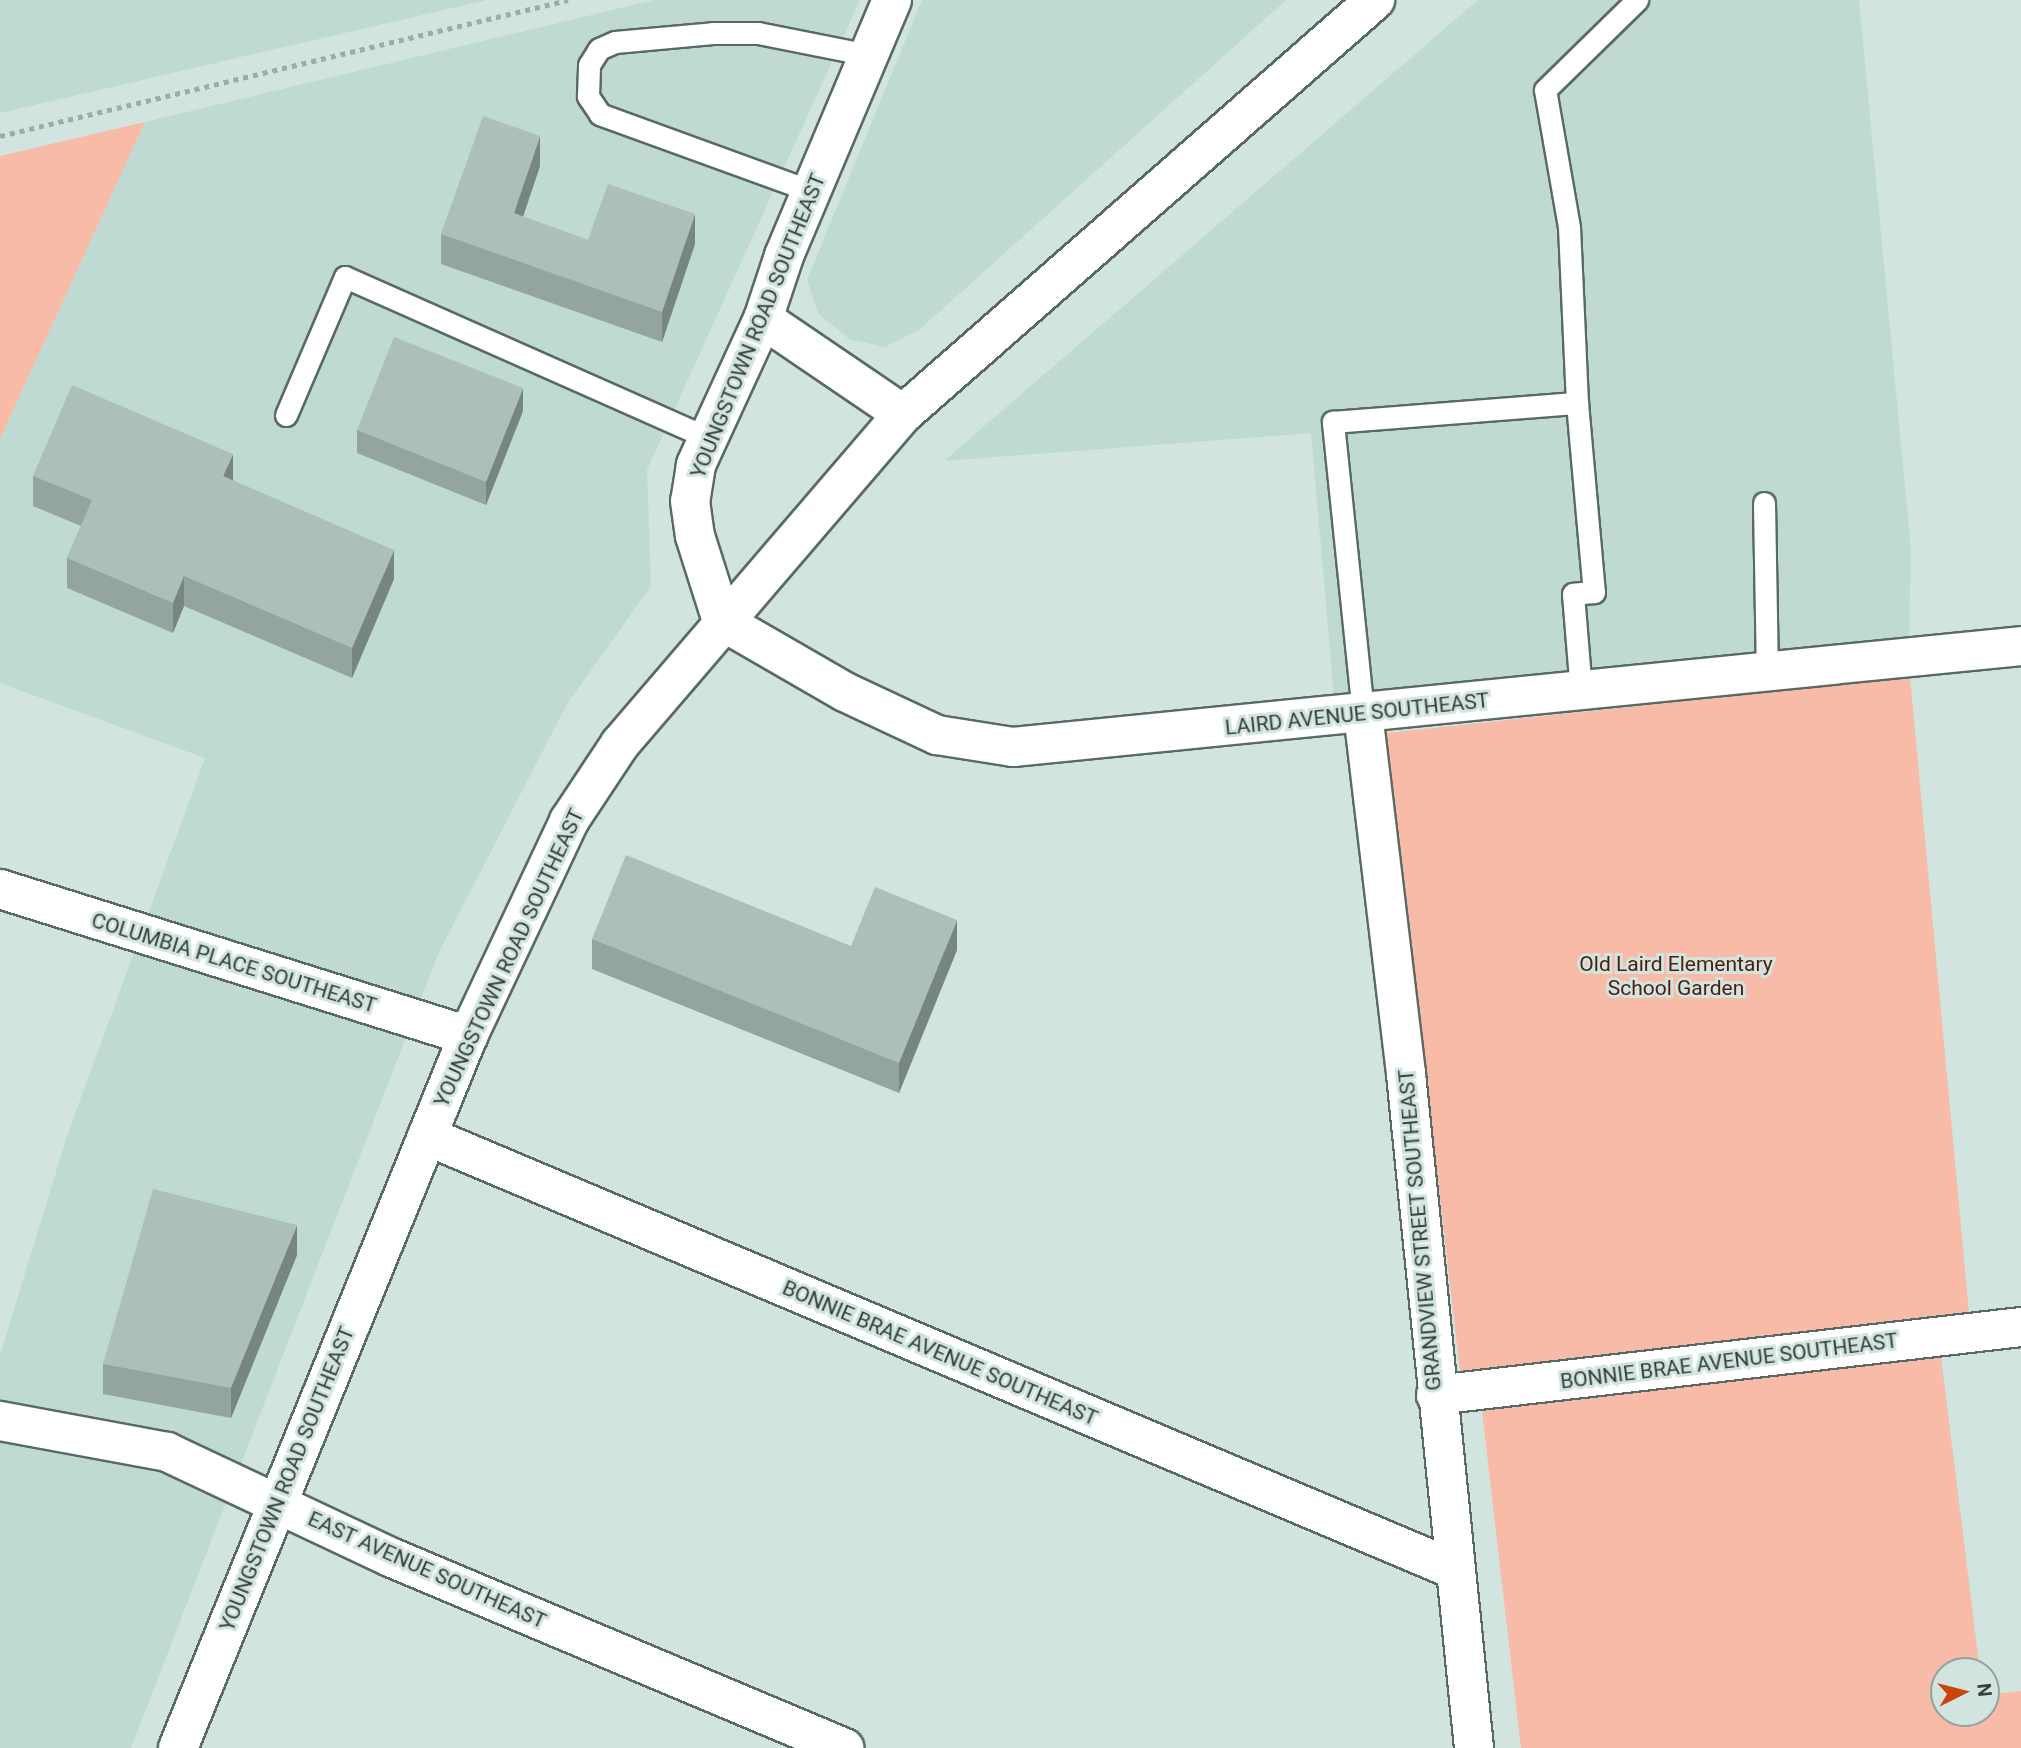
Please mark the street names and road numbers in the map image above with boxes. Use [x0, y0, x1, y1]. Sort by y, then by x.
street label: YOUNGSTOWN ROAD SOUTHEAST [685, 170, 831, 482]
street label: LAIRD AVENUE SOUTHEAST [1224, 688, 1490, 740]
street label: YOUNGSTOWN ROAD SOUTHEAST [429, 805, 589, 1111]
street label: COLUMBIA PLACE SOUTHEAST [89, 908, 379, 1018]
street label: GRANDVIEW STREET SOUTHEAST [1393, 1068, 1447, 1392]
street label: BONNIE BRAE AVENUE SOUTHEAST [779, 1275, 1101, 1431]
street label: YOUNGSTOWN ROAD SOUTHEAST [214, 1323, 360, 1635]
street label: BONNIE BRAE AVENUE SOUTHEAST [1559, 1328, 1899, 1394]
street label: EAST AVENUE SOUTHEAST [304, 1506, 550, 1634]

